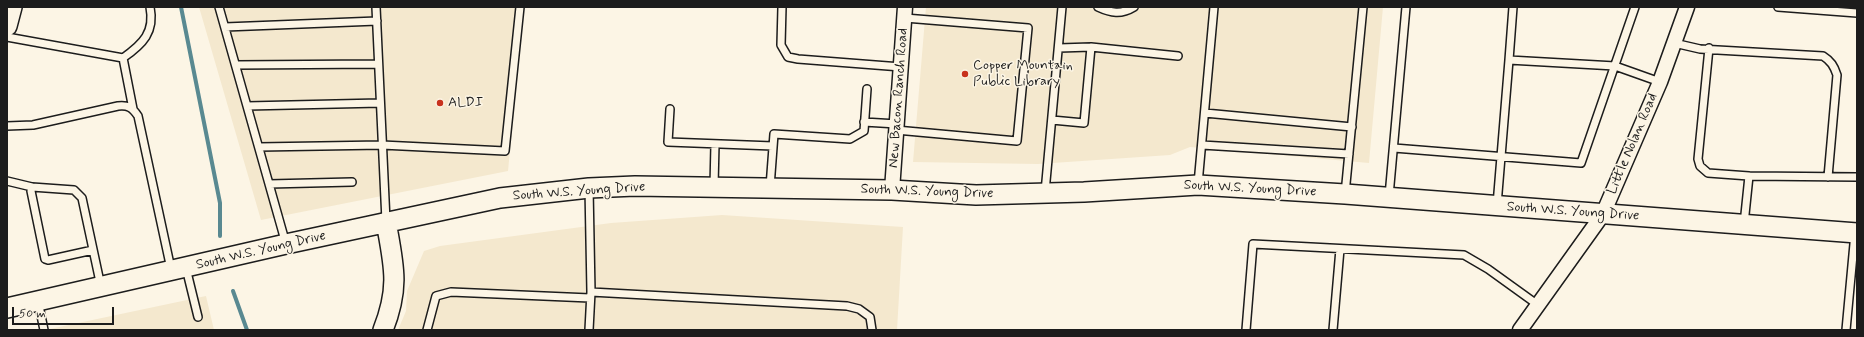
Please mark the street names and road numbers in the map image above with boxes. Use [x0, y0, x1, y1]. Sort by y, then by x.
street label: New Bacon Ranch Road [886, 27, 912, 169]
street label: Little Nolan Road [1604, 91, 1662, 197]
street label: South W.S. Young Drive [1183, 177, 1317, 201]
street label: South W.S. Young Drive [512, 179, 646, 205]
street label: South W.S. Young Drive [860, 181, 994, 203]
street label: South W.S. Young Drive [1506, 199, 1640, 225]
street label: South W.S. Young Drive [194, 228, 328, 274]

